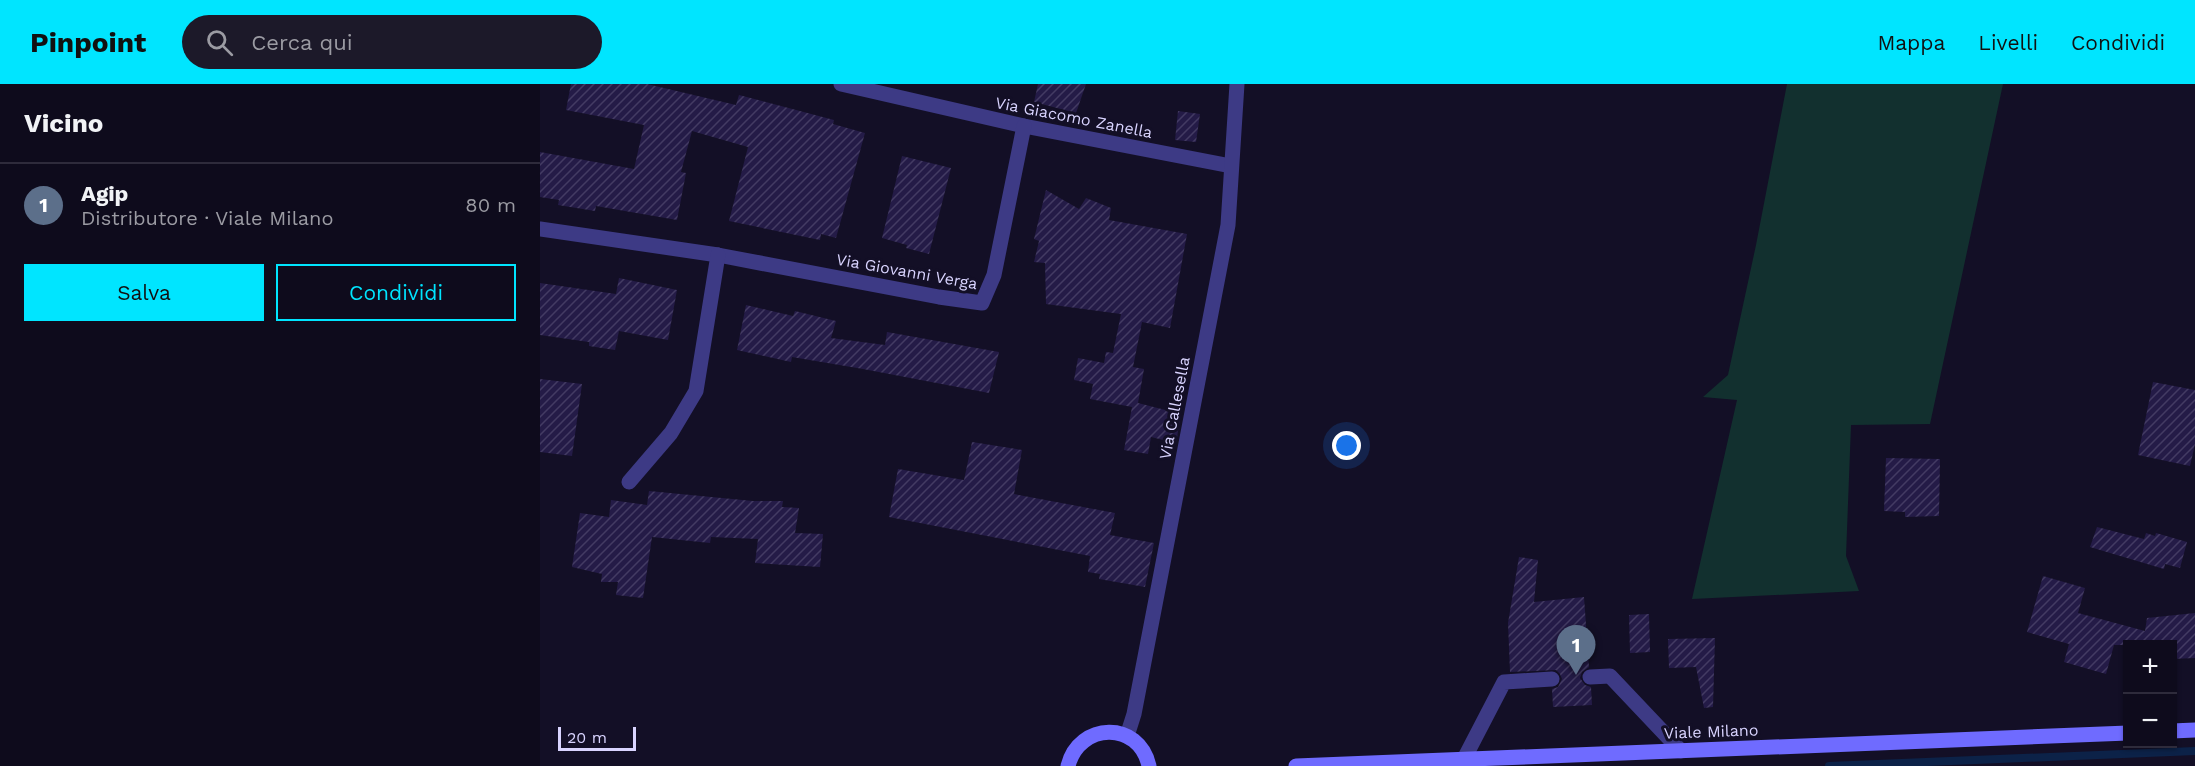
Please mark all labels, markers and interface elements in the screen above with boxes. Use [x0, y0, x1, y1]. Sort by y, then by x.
search box [182, 15, 602, 69]
text: Pinpoint [30, 26, 146, 59]
icon: search [203, 26, 236, 59]
text: Cerca qui [251, 30, 353, 55]
text: Mappa [1877, 30, 1945, 55]
text: Livelli [1978, 30, 2038, 55]
text: Condividi [2071, 30, 2165, 55]
street label: Via Giacomo Zanella [994, 93, 1154, 142]
text: Vicino [24, 108, 103, 138]
text: Agip [81, 181, 128, 206]
text: 1 [39, 193, 48, 217]
text: 80 m [465, 193, 516, 217]
text: Distributore · Viale Milano [81, 206, 333, 230]
street label: Via Giovanni Verga [835, 250, 979, 293]
button: Salva [24, 264, 264, 321]
button: Condividi [276, 264, 516, 321]
street label: Via Callesella [1155, 355, 1194, 461]
your location [1332, 431, 1361, 460]
pin: 1 [1556, 626, 1596, 675]
map controls [2123, 640, 2177, 748]
button: + [2123, 640, 2177, 694]
button: − [2123, 694, 2177, 748]
street label: Viale Milano [1663, 720, 1759, 743]
scale bar [558, 724, 636, 752]
text: 20 m [567, 728, 607, 747]

